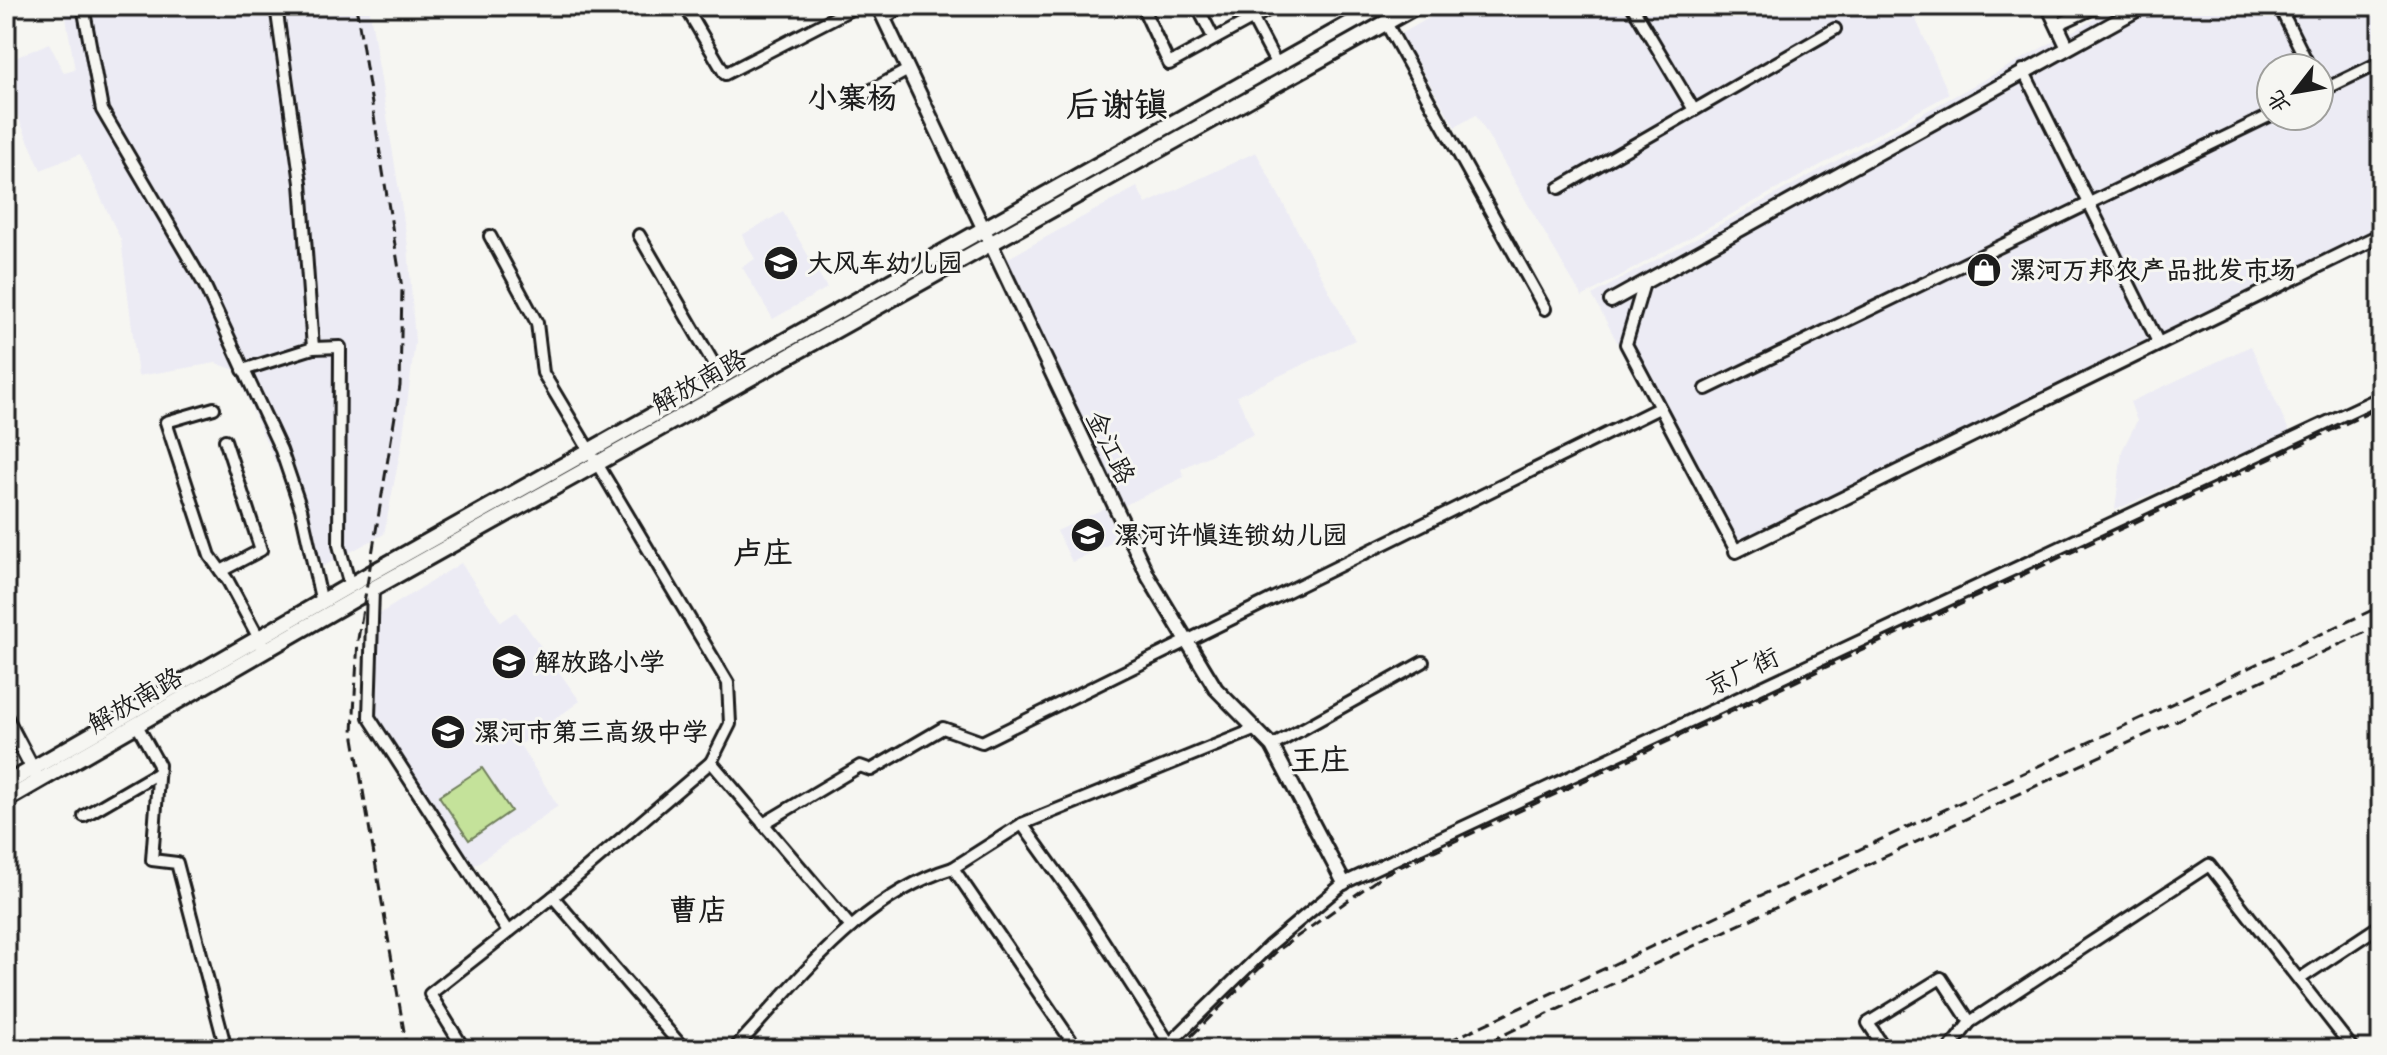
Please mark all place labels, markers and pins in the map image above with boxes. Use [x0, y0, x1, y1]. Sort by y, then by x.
place label: 大风车幼儿园 [807, 240, 963, 286]
school or university icon: 大风车幼儿园 [762, 244, 800, 282]
place label: 漯河万邦农产品批发市场 [2010, 247, 2296, 293]
shop icon: 漯河万邦农产品批发市场 [1965, 251, 2003, 289]
place label: 漯河许慎连锁幼儿园 [1114, 512, 1348, 558]
school or university icon: 漯河许慎连锁幼儿园 [1069, 516, 1107, 554]
place label: 解放路小学 [535, 639, 665, 685]
school or university icon: 解放路小学 [490, 643, 528, 681]
place label: 漯河市第三高级中学 [474, 709, 708, 755]
school or university icon: 漯河市第三高级中学 [429, 713, 467, 751]

